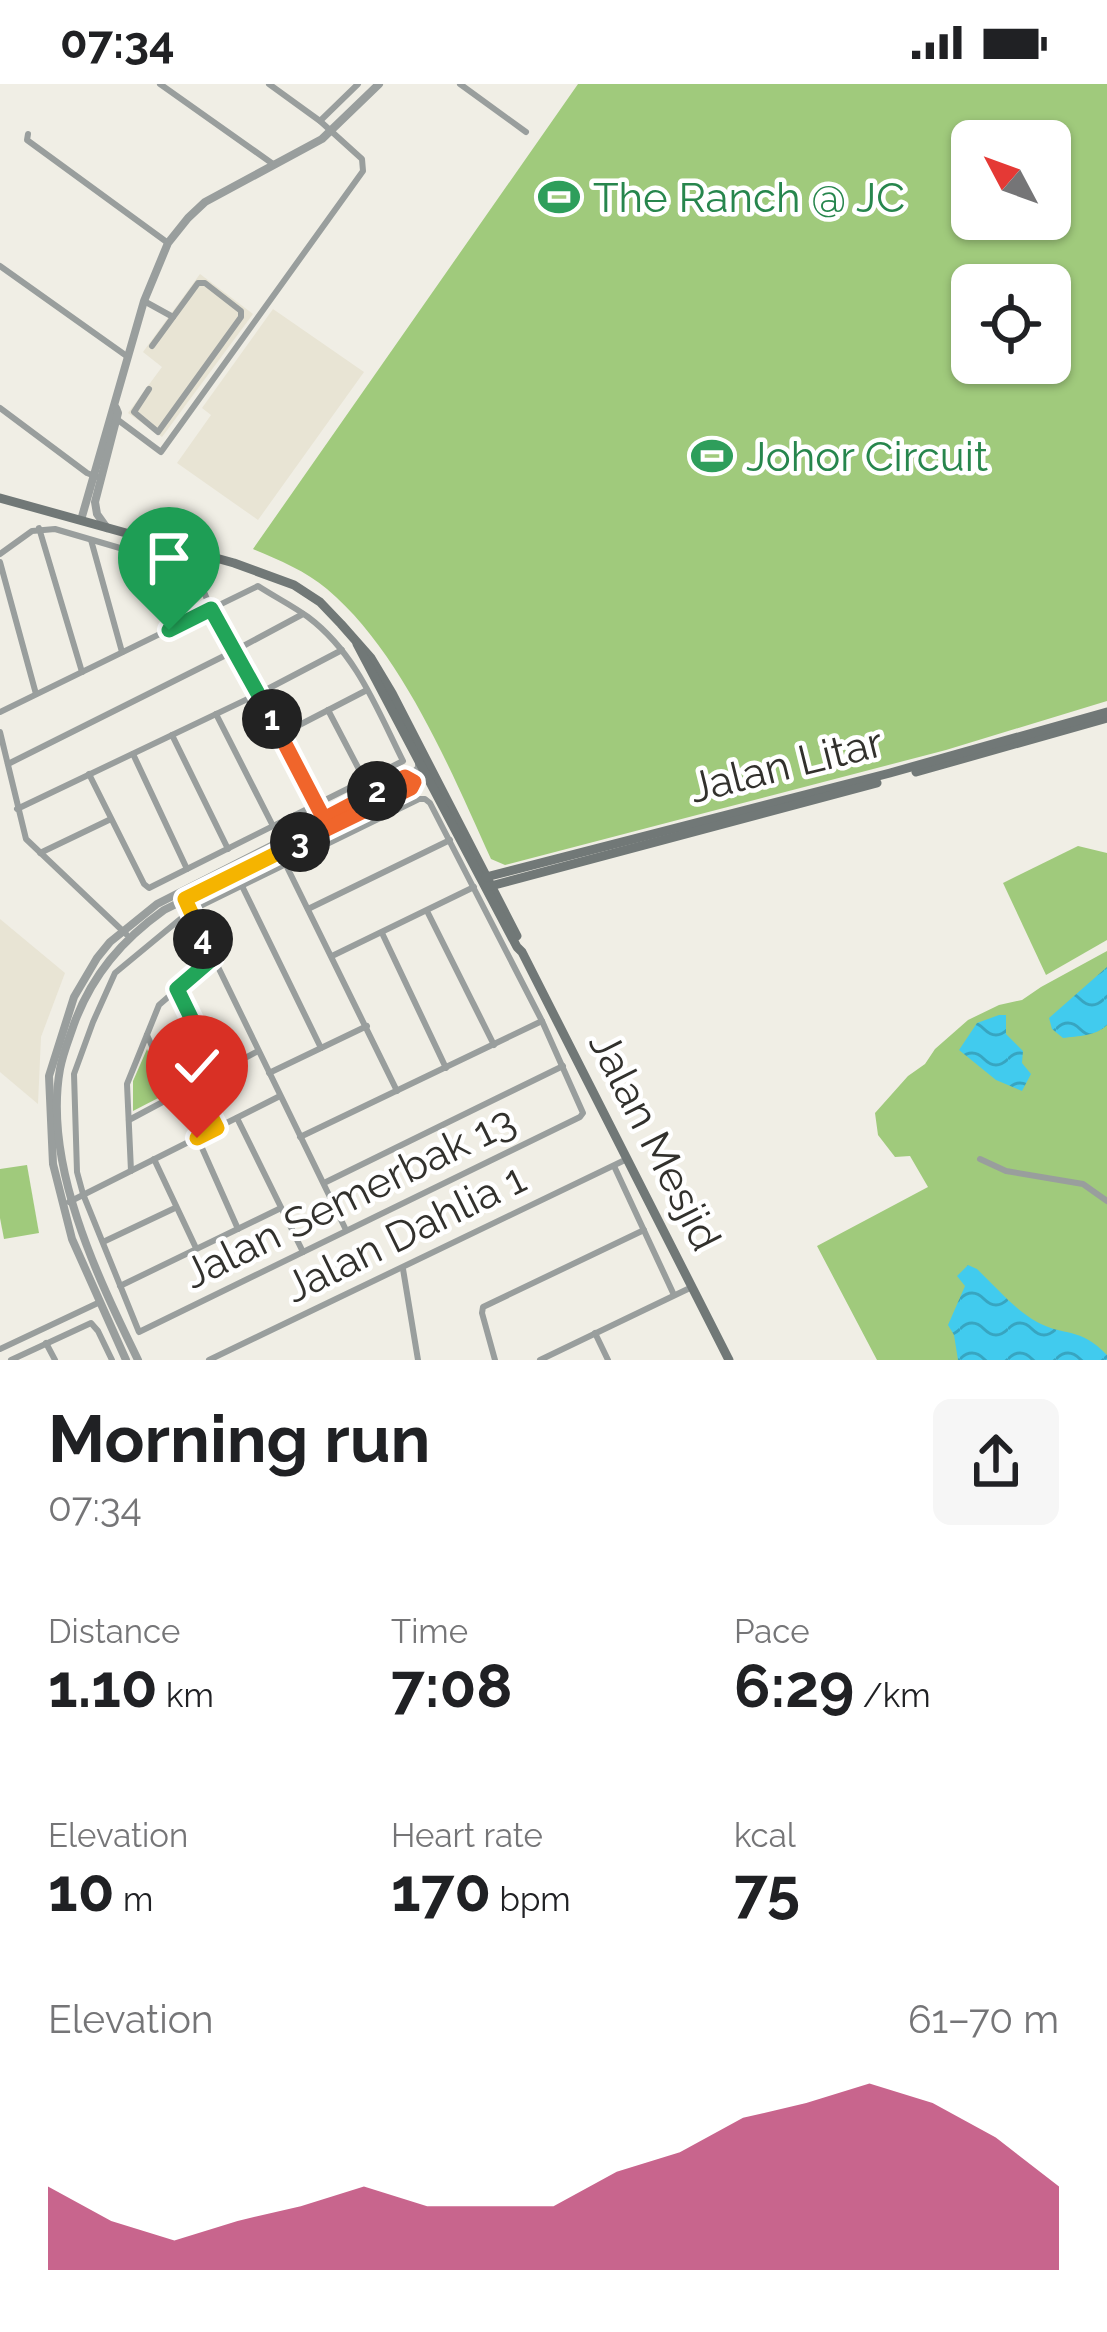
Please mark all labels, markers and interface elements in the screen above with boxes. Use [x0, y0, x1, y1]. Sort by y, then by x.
text: 07:34 [60, 16, 175, 69]
north arrow [951, 120, 1071, 240]
map controls [951, 120, 1071, 384]
place label: The Ranch @ JC [593, 173, 905, 222]
sports icon: The Ranch @ JC [536, 174, 582, 220]
button: locate [951, 264, 1071, 384]
place label: Johor Circuit [746, 432, 988, 481]
sports icon: Johor Circuit [689, 433, 735, 479]
pin [118, 507, 220, 630]
icon: arrive [136, 525, 202, 591]
pin: 1 [242, 689, 302, 749]
text: 1 [264, 699, 280, 738]
street label: Jalan Litar [684, 717, 888, 813]
pin: 2 [347, 761, 407, 821]
text: 2 [368, 771, 386, 810]
pin: 3 [270, 812, 330, 872]
text: 3 [291, 822, 309, 861]
pin: 4 [173, 909, 233, 969]
text: 4 [194, 919, 212, 958]
pin [146, 1015, 248, 1138]
street label: Jalan Mesjid [579, 1024, 731, 1258]
icon: check [164, 1033, 230, 1099]
street label: Jalan Semerbak 13 [175, 1096, 523, 1298]
street label: Jalan Dahlia 1 [277, 1154, 533, 1312]
button: share [933, 1399, 1059, 1525]
text: Morning run [48, 1400, 430, 1477]
text: 07:34 [48, 1484, 142, 1530]
text: Distance [48, 1612, 180, 1651]
text: Time [391, 1612, 468, 1651]
text: Pace [734, 1612, 810, 1651]
text: 1.10 [48, 1651, 158, 1721]
text: 7:08 [391, 1651, 513, 1721]
text: 6:29 [734, 1651, 854, 1721]
text: km [158, 1676, 214, 1715]
text: /km [854, 1676, 931, 1715]
text: Elevation [48, 1816, 188, 1855]
text: Heart rate [391, 1816, 543, 1855]
text: kcal [734, 1816, 796, 1855]
text: 10 [48, 1855, 114, 1925]
text: 170 [391, 1855, 491, 1925]
text: 75 [734, 1855, 800, 1925]
text: m [114, 1880, 153, 1919]
text: bpm [491, 1880, 571, 1919]
text: Elevation [48, 1996, 214, 2042]
text: 61–70 m [908, 1996, 1059, 2042]

